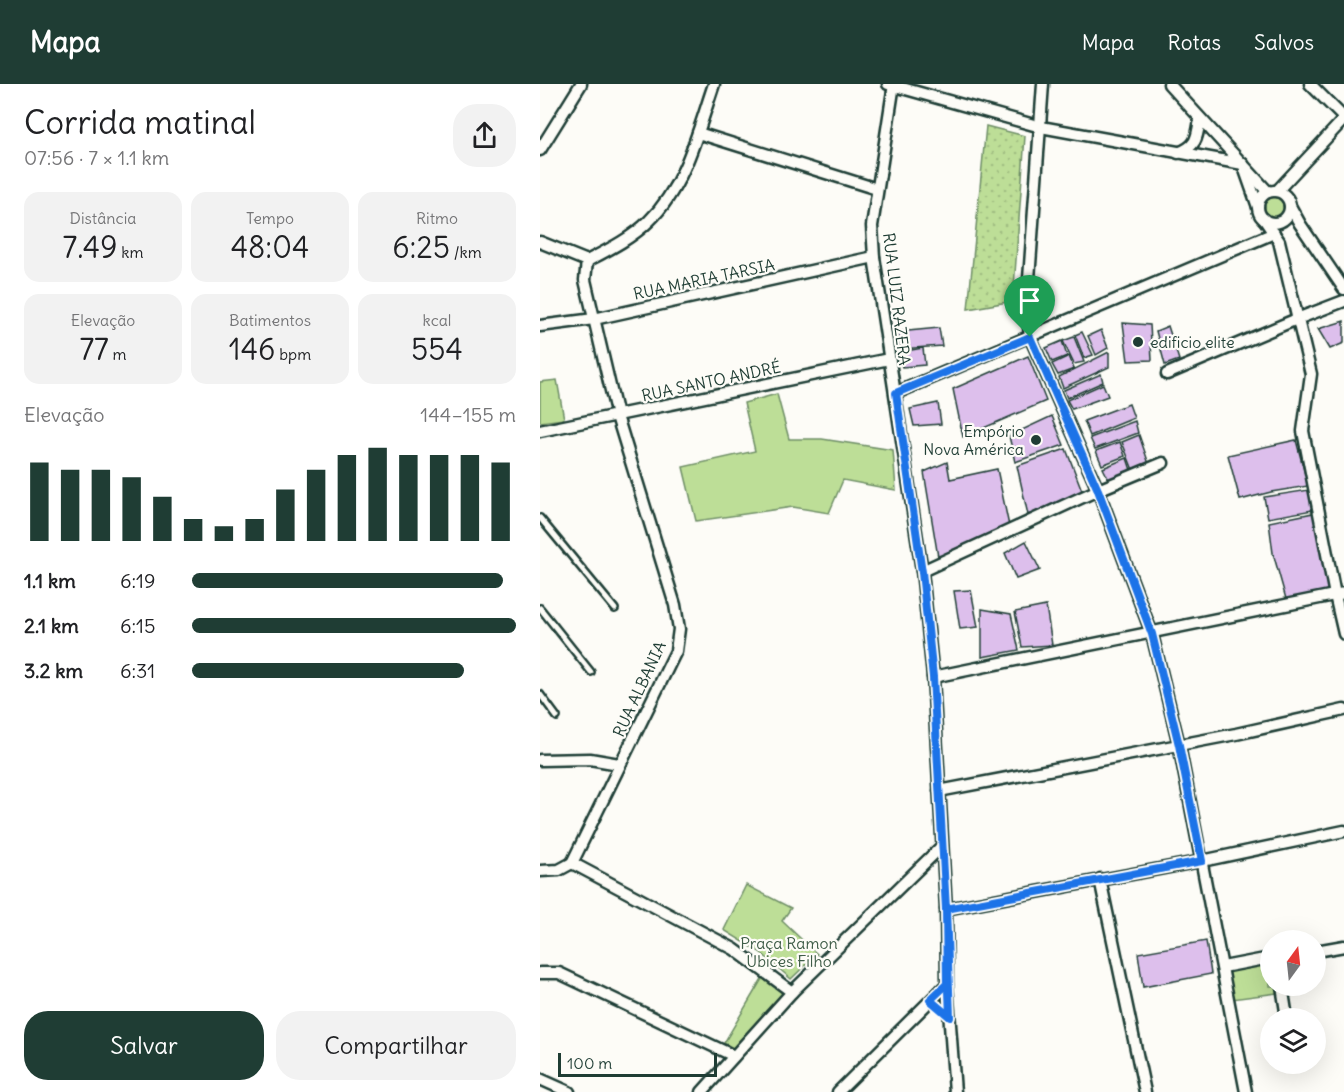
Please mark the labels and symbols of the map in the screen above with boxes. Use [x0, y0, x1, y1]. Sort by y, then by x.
street label: RUA LUIZ RAZERA [879, 231, 915, 367]
street label: RUA MARIA TARSIA [632, 254, 776, 304]
pin [1004, 275, 1055, 337]
place label: edificio elite [1150, 332, 1235, 352]
marker: edificio elite [1131, 335, 1145, 349]
street label: RUA SANTO ANDRÉ [640, 356, 782, 406]
place label: Empório Nova América [923, 421, 1024, 459]
marker: Empório Nova América [1029, 433, 1043, 447]
street label: RUA ALBANIA [608, 638, 670, 740]
north arrow [1260, 930, 1326, 996]
park label: Praça Ramon Ubices Filho [740, 933, 838, 971]
scale bar [558, 1050, 717, 1078]

